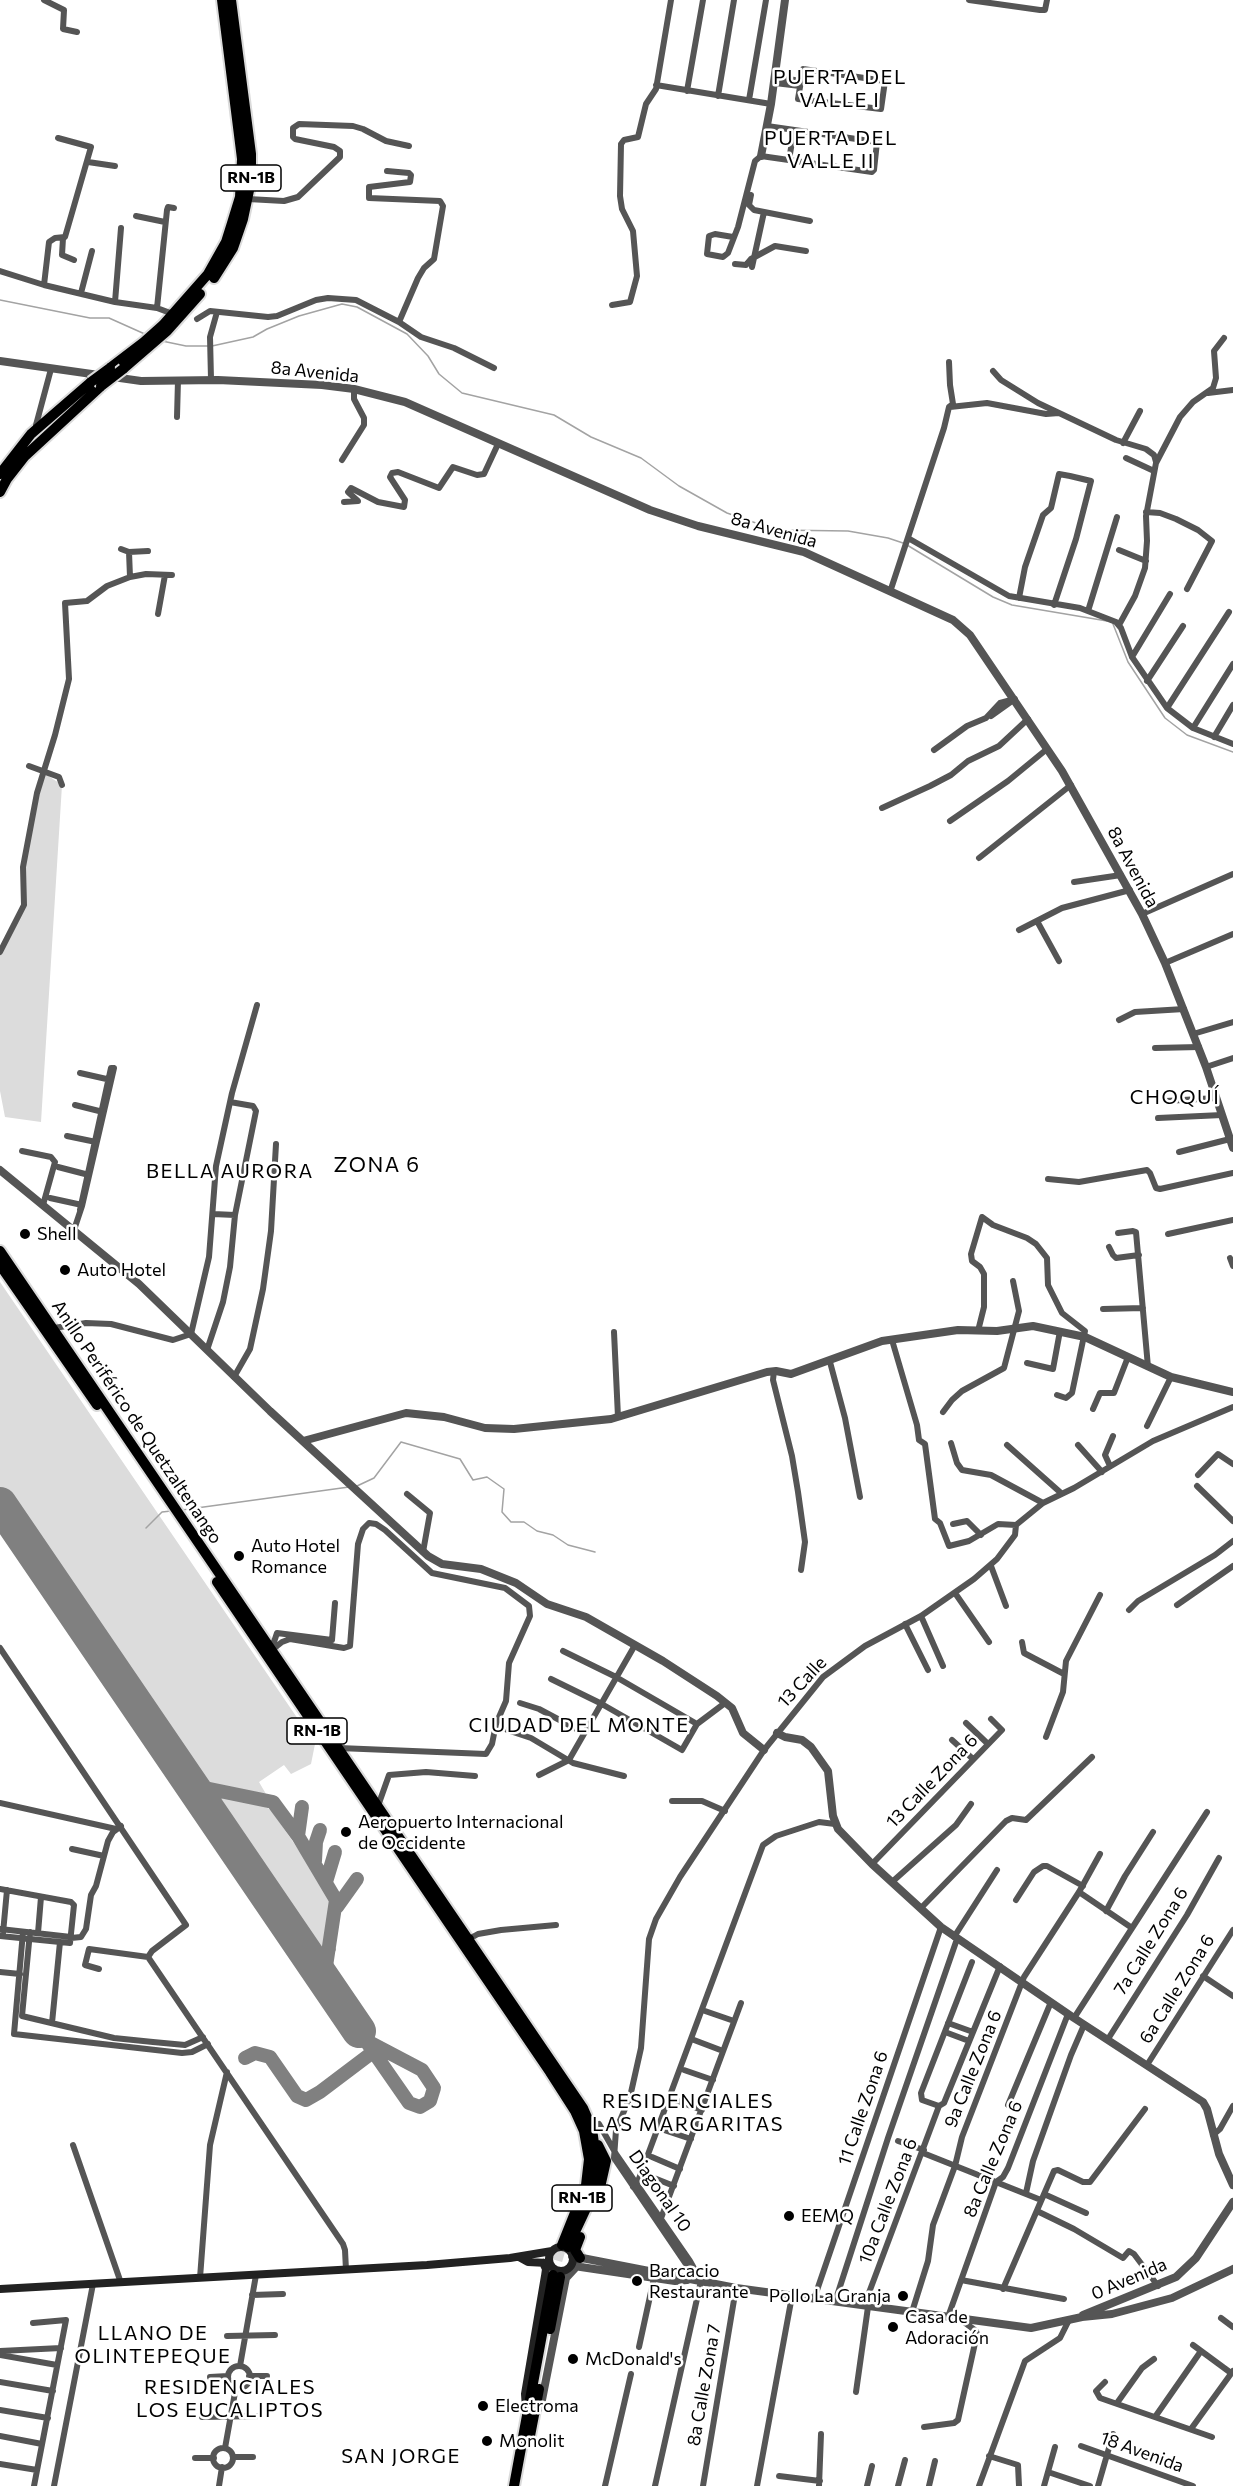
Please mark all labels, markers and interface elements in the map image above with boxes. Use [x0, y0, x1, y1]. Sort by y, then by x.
district label: PUERTA DEL VALLE I [773, 65, 907, 112]
district label: PUERTA DEL VALLE II [764, 126, 898, 173]
road number: RN-1B [221, 165, 281, 191]
street label: 8a Avenida [270, 357, 360, 387]
street label: 8a Avenida [728, 507, 820, 553]
street label: 8a Avenida [1103, 823, 1163, 911]
district label: CHOQUÍ [1130, 1085, 1220, 1109]
district label: ZONA 6 [333, 1152, 421, 1178]
district label: BELLA AURORA [146, 1159, 314, 1183]
place label: Shell [37, 1223, 77, 1245]
marker: Shell [18, 1227, 32, 1241]
place label: Auto Hotel [77, 1259, 166, 1281]
marker: Auto Hotel [58, 1263, 72, 1277]
street label: Anillo Periférico de Quetzaltenango [47, 1296, 227, 1548]
place label: Auto Hotel Romance [251, 1535, 340, 1578]
marker: Auto Hotel Romance [232, 1549, 246, 1563]
street label: 13 Calle [773, 1652, 831, 1712]
district label: CIUDAD DEL MONTE [468, 1713, 690, 1737]
road number: RN-1B [287, 1718, 347, 1744]
street label: 13 Calle Zona 6 [882, 1730, 982, 1832]
place label: Aeropuerto Internacional de Occidente [358, 1811, 564, 1854]
marker: Aeropuerto Internacional de Occidente [339, 1825, 353, 1839]
street label: 7a Calle Zona 6 [1109, 1883, 1193, 1999]
street label: 6a Calle Zona 6 [1135, 1930, 1219, 2048]
street label: 9a Calle Zona 6 [940, 2007, 1006, 2131]
street label: 11 Calle Zona 6 [833, 2048, 893, 2168]
district label: RESIDENCIALES LAS MARGARITAS [592, 2089, 784, 2136]
street label: 8a Calle Zona 6 [959, 2097, 1027, 2221]
street label: 10a Calle Zona 6 [854, 2135, 922, 2267]
street label: Diagonal 10 [624, 2146, 696, 2236]
road number: RN-1B [552, 2185, 612, 2211]
place label: EEMQ [801, 2205, 854, 2227]
marker: EEMQ [782, 2209, 796, 2223]
street label: 0 Avenida [1088, 2253, 1170, 2305]
place label: Barcacio Restaurante [649, 2260, 748, 2302]
marker: Barcacio Restaurante [630, 2274, 644, 2288]
place label: Pollo La Granja [769, 2285, 891, 2307]
marker: Pollo La Granja [896, 2289, 910, 2303]
place label: Casa de Adoración [905, 2306, 989, 2348]
marker: Casa de Adoración [886, 2320, 900, 2334]
district label: LLANO DE OLINTEPEQUE [75, 2321, 231, 2368]
street label: 8a Calle Zona 7 [683, 2322, 725, 2448]
place label: McDonald's [585, 2348, 682, 2370]
marker: McDonald's [566, 2352, 580, 2366]
district label: RESIDENCIALES LOS EUCALIPTOS [136, 2375, 324, 2422]
place label: Electroma [495, 2395, 579, 2417]
marker: Electroma [476, 2399, 490, 2413]
street label: 18 Avenida [1097, 2427, 1187, 2477]
place label: Monolit [499, 2430, 565, 2452]
marker: Monolit [480, 2434, 494, 2448]
district label: SAN JORGE [341, 2444, 461, 2468]

